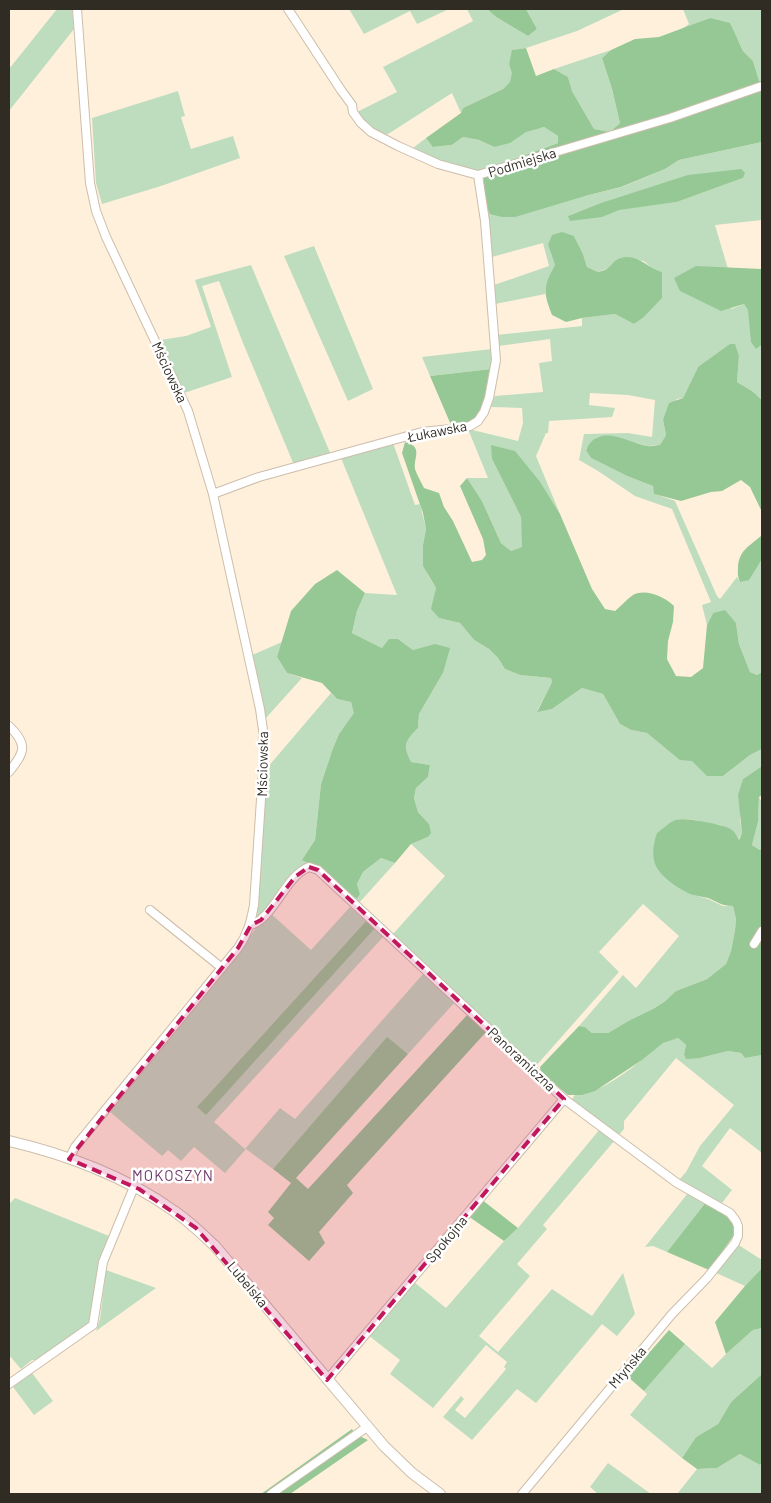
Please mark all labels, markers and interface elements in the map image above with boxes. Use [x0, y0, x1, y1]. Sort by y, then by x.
street label: Podmiejska [486, 144, 558, 180]
street label: Mściowska [148, 339, 192, 405]
street label: Łukawska [405, 417, 468, 445]
street label: Mściowska [253, 731, 271, 797]
street label: Panoramiczna [485, 1023, 559, 1095]
district label: MOKOSZYN [132, 1166, 214, 1184]
street label: Spokojna [422, 1212, 470, 1266]
street label: Lubelska [224, 1258, 272, 1310]
street label: Młyńska [605, 1343, 649, 1391]

